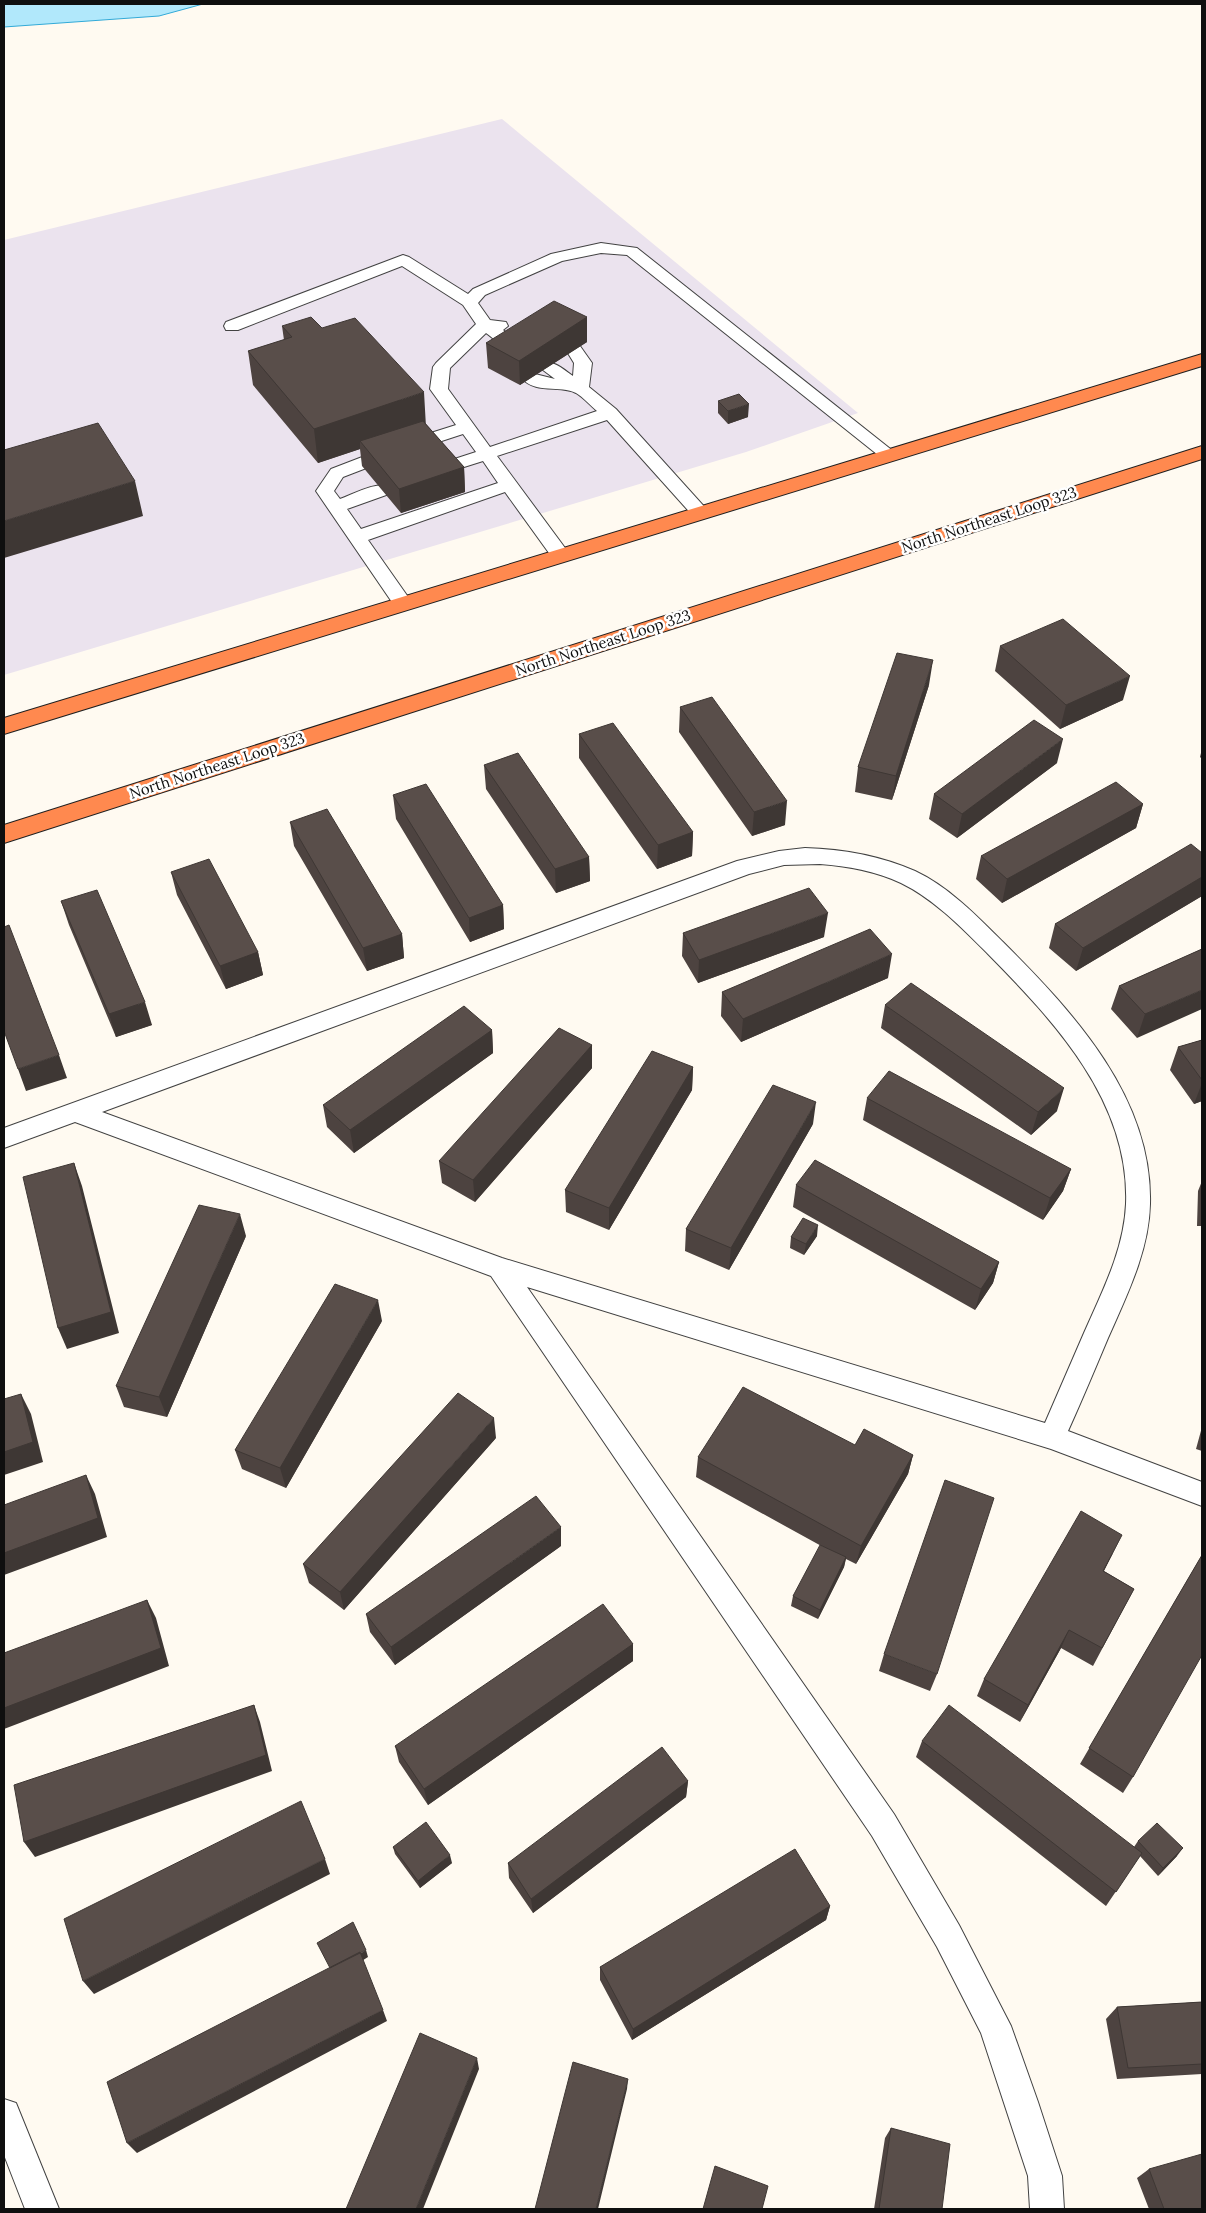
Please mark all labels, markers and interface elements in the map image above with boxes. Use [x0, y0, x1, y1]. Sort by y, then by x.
street label: North Northeast Loop 323 [899, 482, 1079, 557]
street label: North Northeast Loop 323 [513, 605, 693, 680]
street label: North Northeast Loop 323 [127, 728, 307, 803]

